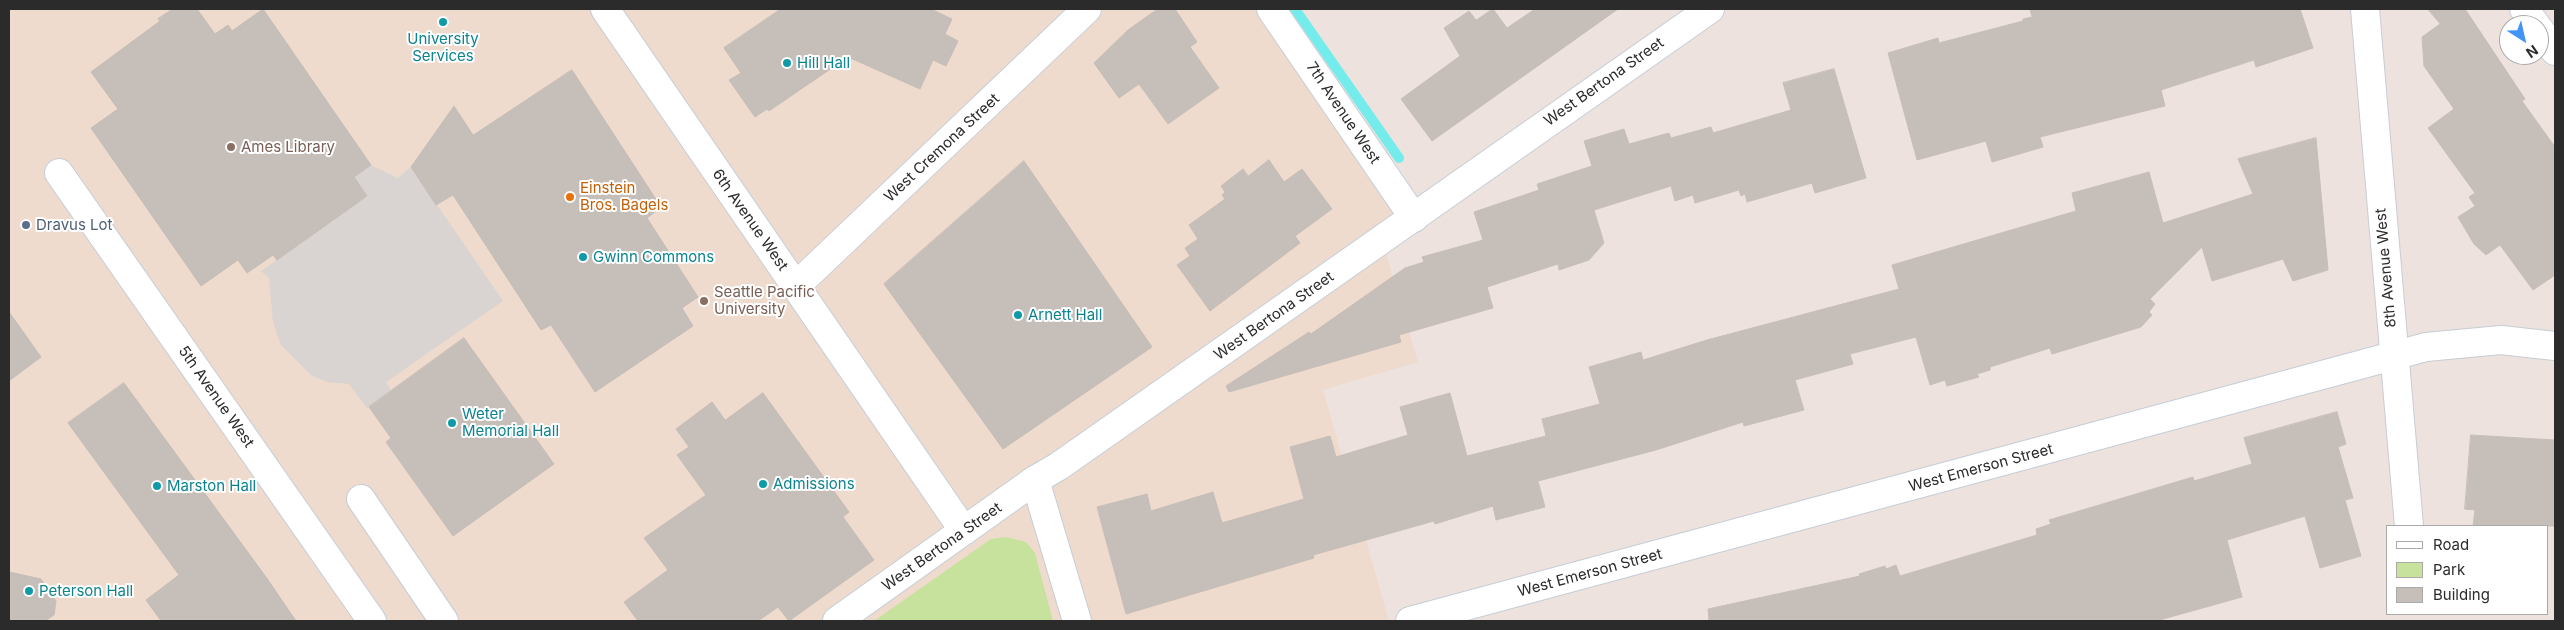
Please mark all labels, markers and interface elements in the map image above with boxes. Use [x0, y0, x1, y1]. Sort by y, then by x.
north arrow [2499, 15, 2549, 65]
marker: University Services [437, 16, 449, 28]
place label: University Services [407, 30, 479, 65]
street label: West Bertona Street [1541, 34, 1667, 130]
text: N [2523, 42, 2542, 62]
place label: Hill Hall [797, 54, 850, 72]
marker: Hill Hall [781, 57, 793, 69]
street label: 7th Avenue West [1302, 59, 1384, 167]
street label: West Cremona Street [881, 90, 1003, 206]
place label: Ames Library [241, 138, 335, 156]
marker: Ames Library [225, 141, 237, 153]
street label: 6th Avenue West [708, 166, 792, 274]
place label: Einstein Bros. Bagels [580, 179, 668, 214]
marker: Einstein Bros. Bagels [564, 191, 576, 203]
street label: 8th Avenue West [2372, 208, 2400, 328]
place label: Dravus Lot [36, 216, 112, 234]
marker: Dravus Lot [20, 219, 32, 231]
place label: Gwinn Commons [593, 248, 714, 266]
marker: Gwinn Commons [577, 251, 589, 263]
street label: West Bertona Street [1211, 268, 1337, 364]
place label: Seattle Pacific University [714, 283, 815, 318]
marker: Seattle Pacific University [698, 295, 710, 307]
place label: Arnett Hall [1028, 306, 1102, 324]
marker: Arnett Hall [1012, 309, 1024, 321]
street label: 5th Avenue West [174, 343, 258, 451]
place label: Weter Memorial Hall [462, 405, 559, 440]
marker: Weter Memorial Hall [446, 417, 458, 429]
street label: West Emerson Street [1907, 440, 2055, 496]
place label: Admissions [773, 475, 855, 493]
place label: Marston Hall [167, 477, 256, 495]
marker: Admissions [757, 478, 769, 490]
marker: Marston Hall [151, 480, 163, 492]
street label: West Bertona Street [879, 499, 1005, 595]
legend [2386, 525, 2549, 615]
text: Road [2433, 535, 2469, 554]
street label: West Emerson Street [1516, 545, 1664, 601]
text: Park [2433, 560, 2465, 579]
place label: Peterson Hall [39, 582, 133, 600]
marker: Peterson Hall [23, 585, 35, 597]
text: Building [2433, 585, 2490, 604]

